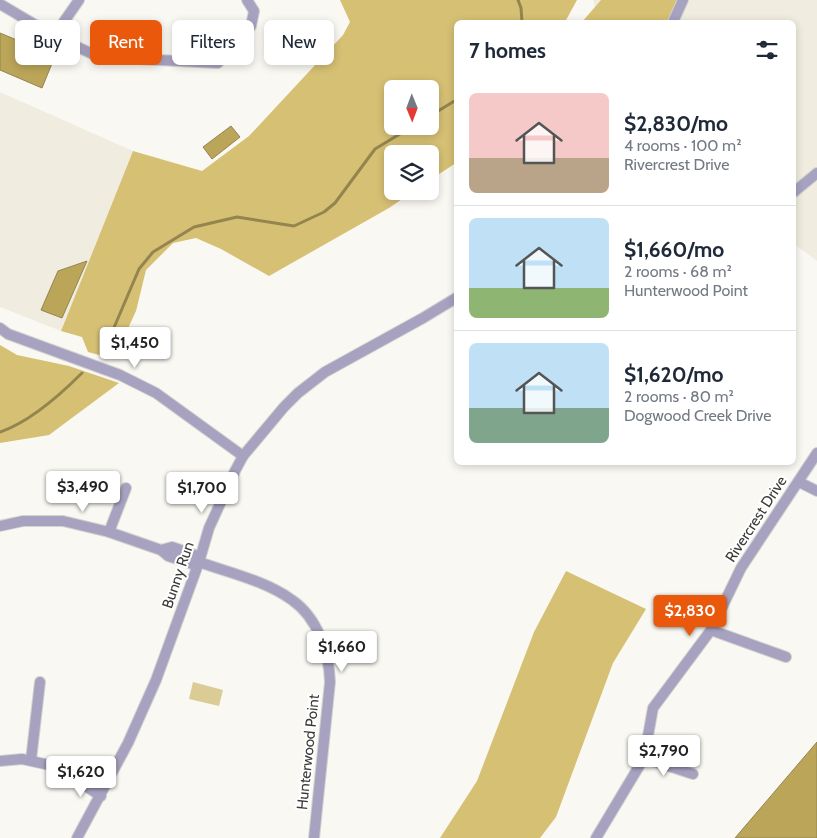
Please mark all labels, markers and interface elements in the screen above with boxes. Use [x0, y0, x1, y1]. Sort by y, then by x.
chip: Buy [15, 20, 80, 65]
chip: Rent [90, 20, 162, 65]
chip: Filters [172, 20, 254, 65]
chip: New [264, 20, 334, 65]
icon: filters [753, 36, 781, 64]
text: 7 homes [469, 38, 546, 63]
north arrow [384, 80, 439, 135]
map controls [384, 80, 439, 200]
text: $2,830/mo [624, 111, 728, 136]
icon: home [509, 113, 569, 173]
text: 4 rooms · 100 m² [624, 136, 741, 155]
button: layers [384, 145, 439, 200]
text: Rivercrest Drive [624, 155, 730, 174]
text: $1,660/mo [624, 237, 724, 262]
icon: home [509, 238, 569, 298]
text: 2 rooms · 68 m² [624, 262, 732, 281]
text: Hunterwood Point [624, 281, 748, 300]
pin: $1,450 [94, 326, 176, 369]
text: $1,450 [111, 333, 159, 352]
text: $1,620/mo [624, 362, 723, 387]
icon: home [509, 363, 569, 423]
text: 2 rooms · 80 m² [624, 387, 734, 406]
text: Dogwood Creek Drive [624, 406, 772, 425]
pin: $3,490 [42, 470, 124, 513]
pin: $1,700 [161, 472, 243, 514]
street label: Rivercrest Drive [722, 472, 791, 565]
text: $3,490 [57, 477, 109, 496]
text: $1,700 [177, 478, 227, 497]
street label: Bunny Run [158, 539, 198, 611]
pin: $2,830 [649, 594, 731, 637]
text: $2,830 [664, 601, 716, 620]
pin: $1,660 [301, 630, 383, 673]
text: $1,660 [318, 637, 366, 656]
street label: Hunterwood Point [293, 693, 323, 811]
pin: $2,790 [623, 734, 705, 777]
text: $2,790 [639, 741, 689, 760]
pin: $1,620 [40, 756, 122, 798]
text: $1,620 [57, 762, 105, 781]

